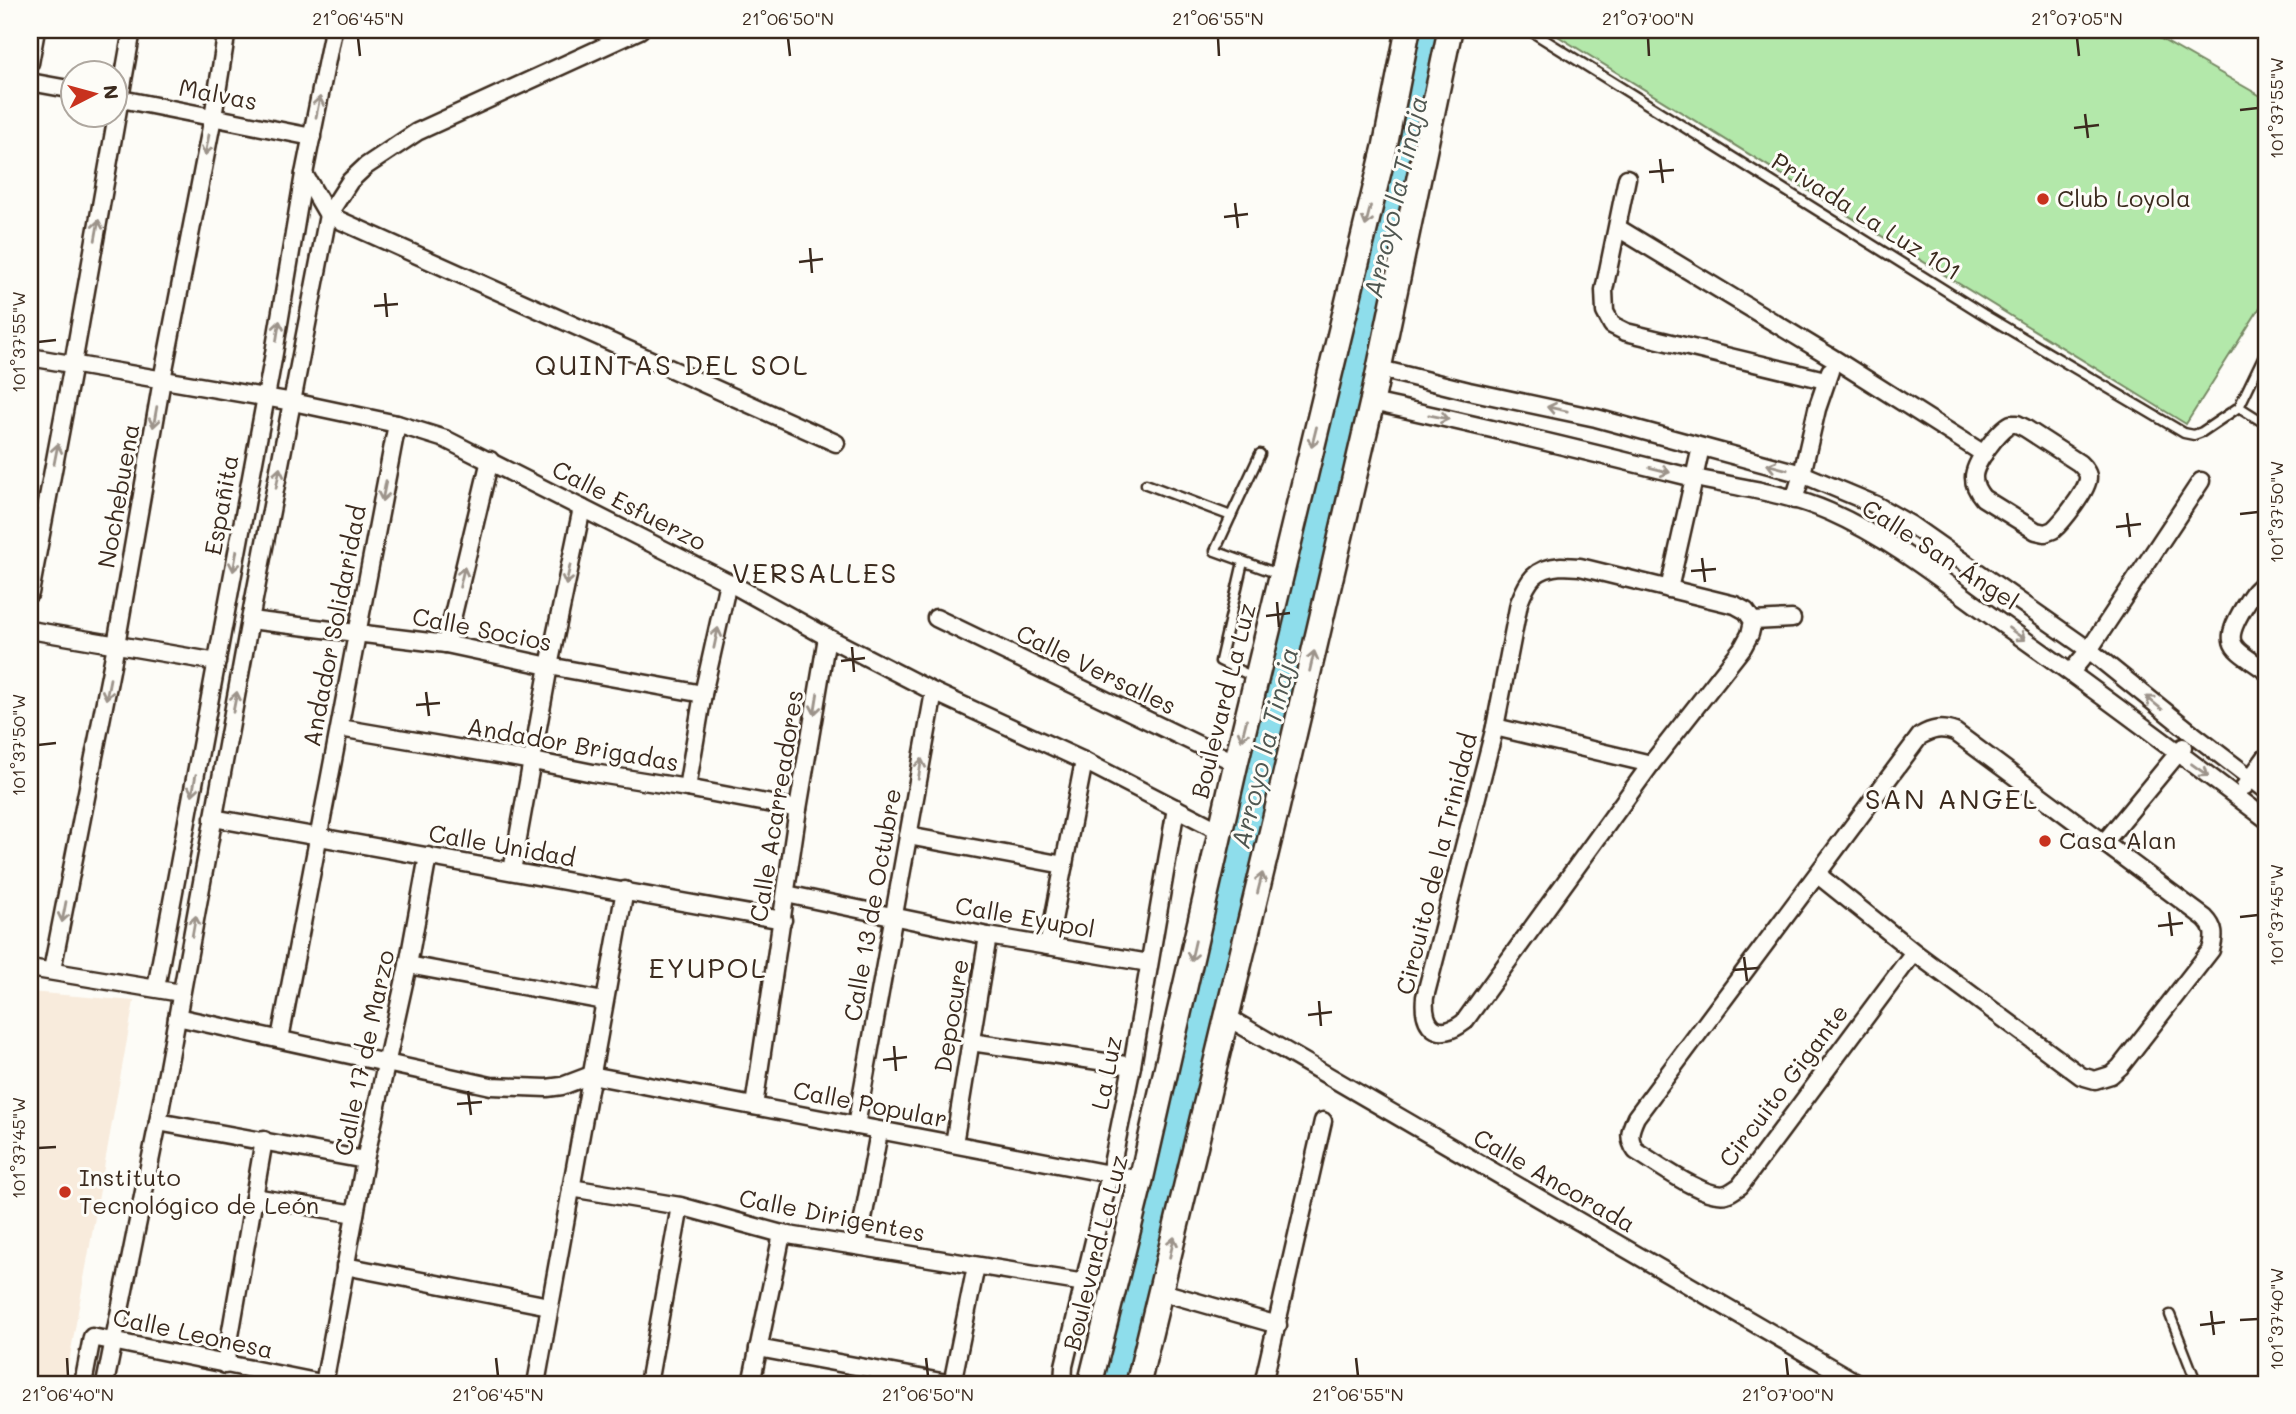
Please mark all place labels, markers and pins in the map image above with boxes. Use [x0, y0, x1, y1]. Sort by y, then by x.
place label: Club Loyola [2057, 182, 2191, 213]
marker: Club Loyola [2035, 191, 2051, 207]
place label: Casa Alan [2059, 824, 2176, 855]
marker: Casa Alan [2037, 833, 2053, 849]
place label: Instituto Tecnológico de León [79, 1161, 319, 1220]
marker: Instituto Tecnológico de León [57, 1184, 73, 1200]

